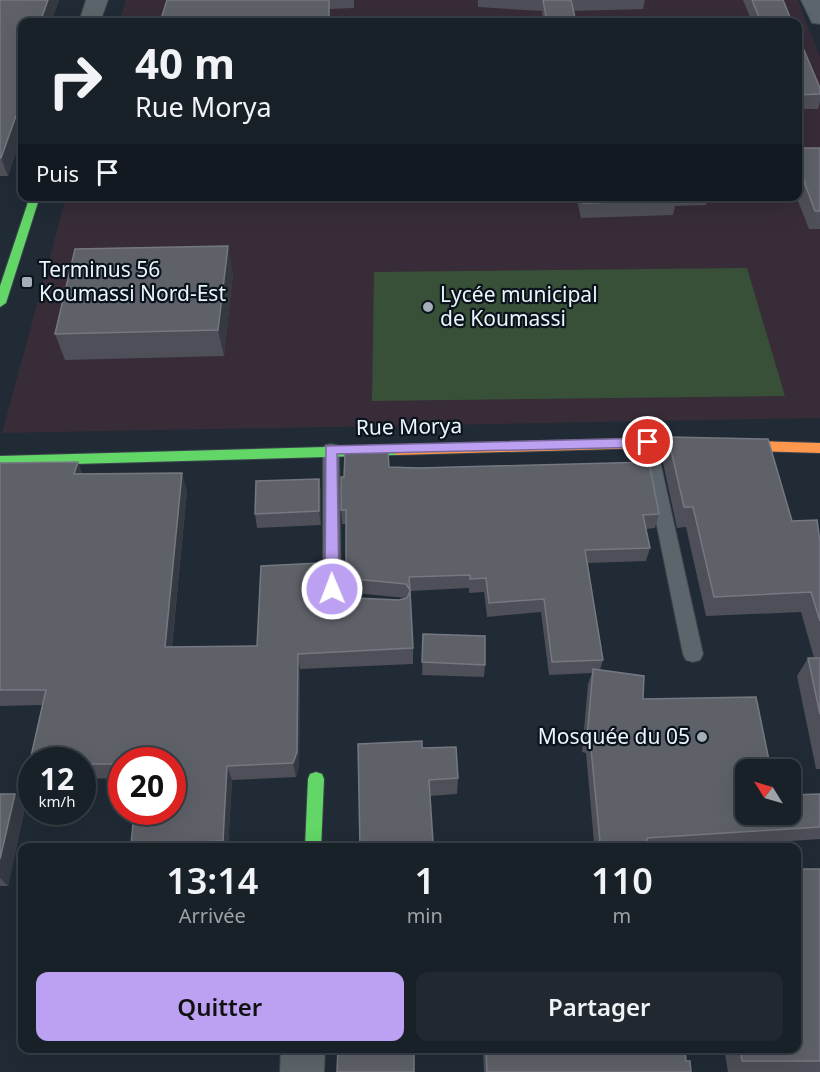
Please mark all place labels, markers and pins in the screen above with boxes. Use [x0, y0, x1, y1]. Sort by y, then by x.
place label: Terminus 56 Koumassi Nord-Est [39, 255, 226, 307]
marker: Terminus 56 Koumassi Nord-Est [20, 275, 34, 289]
place label: Lycée municipal de Koumassi [440, 280, 598, 332]
marker: Lycée municipal de Koumassi [421, 300, 435, 314]
pin [622, 416, 673, 467]
place label: Mosquée du 05 [538, 722, 690, 750]
marker: Mosquée du 05 [695, 730, 709, 744]

